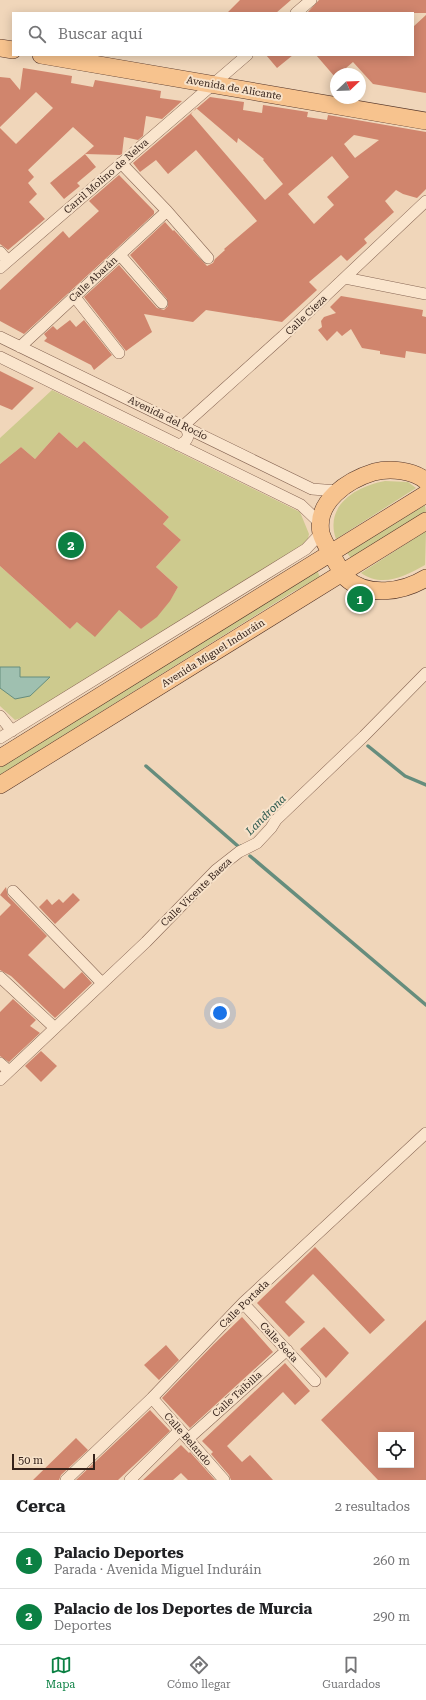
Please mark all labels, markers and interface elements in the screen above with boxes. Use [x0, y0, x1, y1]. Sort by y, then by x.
search box [12, 12, 414, 56]
icon: search [26, 23, 48, 45]
text: Buscar aquí [58, 25, 142, 43]
north arrow [330, 68, 366, 104]
street label: Avenida de Alicante [186, 74, 283, 102]
street label: Carril Molino de Nelva [61, 136, 151, 216]
street label: Calle Abarán [67, 254, 120, 304]
street label: Calle Cieza [283, 292, 329, 337]
street label: Avenida del Rocío [126, 394, 210, 442]
pin: 2 [58, 530, 84, 560]
pin: 1 [347, 584, 373, 614]
street label: Avenida Miguel Induráin [159, 616, 267, 689]
water label: Landrona [242, 792, 289, 839]
street label: Calle Vicente Baeza [158, 855, 234, 928]
your location [210, 1003, 230, 1023]
street label: Calle Portada [217, 1277, 271, 1330]
street label: Calle Seda [258, 1320, 301, 1365]
street label: Calle Taibilla [210, 1369, 264, 1419]
street label: Calle Belando [162, 1410, 214, 1468]
map controls [378, 1432, 414, 1468]
button: locate [378, 1432, 414, 1468]
scale bar [12, 1452, 95, 1471]
text: 50 m [18, 1454, 43, 1467]
text: Cerca [16, 1496, 66, 1516]
text: 2 resultados [335, 1499, 410, 1514]
text: Palacio Deportes [54, 1544, 184, 1562]
text: 1 [25, 1553, 33, 1568]
text: 260 m [373, 1553, 410, 1568]
text: Parada · Avenida Miguel Induráin [54, 1562, 262, 1577]
text: Palacio de los Deportes de Murcia [54, 1600, 312, 1618]
text: 2 [25, 1609, 33, 1624]
text: 290 m [373, 1609, 410, 1624]
text: Deportes [54, 1618, 111, 1633]
tab: Mapa [46, 1654, 75, 1691]
tab: Cómo llegar [167, 1654, 231, 1691]
tab: Guardados [322, 1654, 380, 1691]

